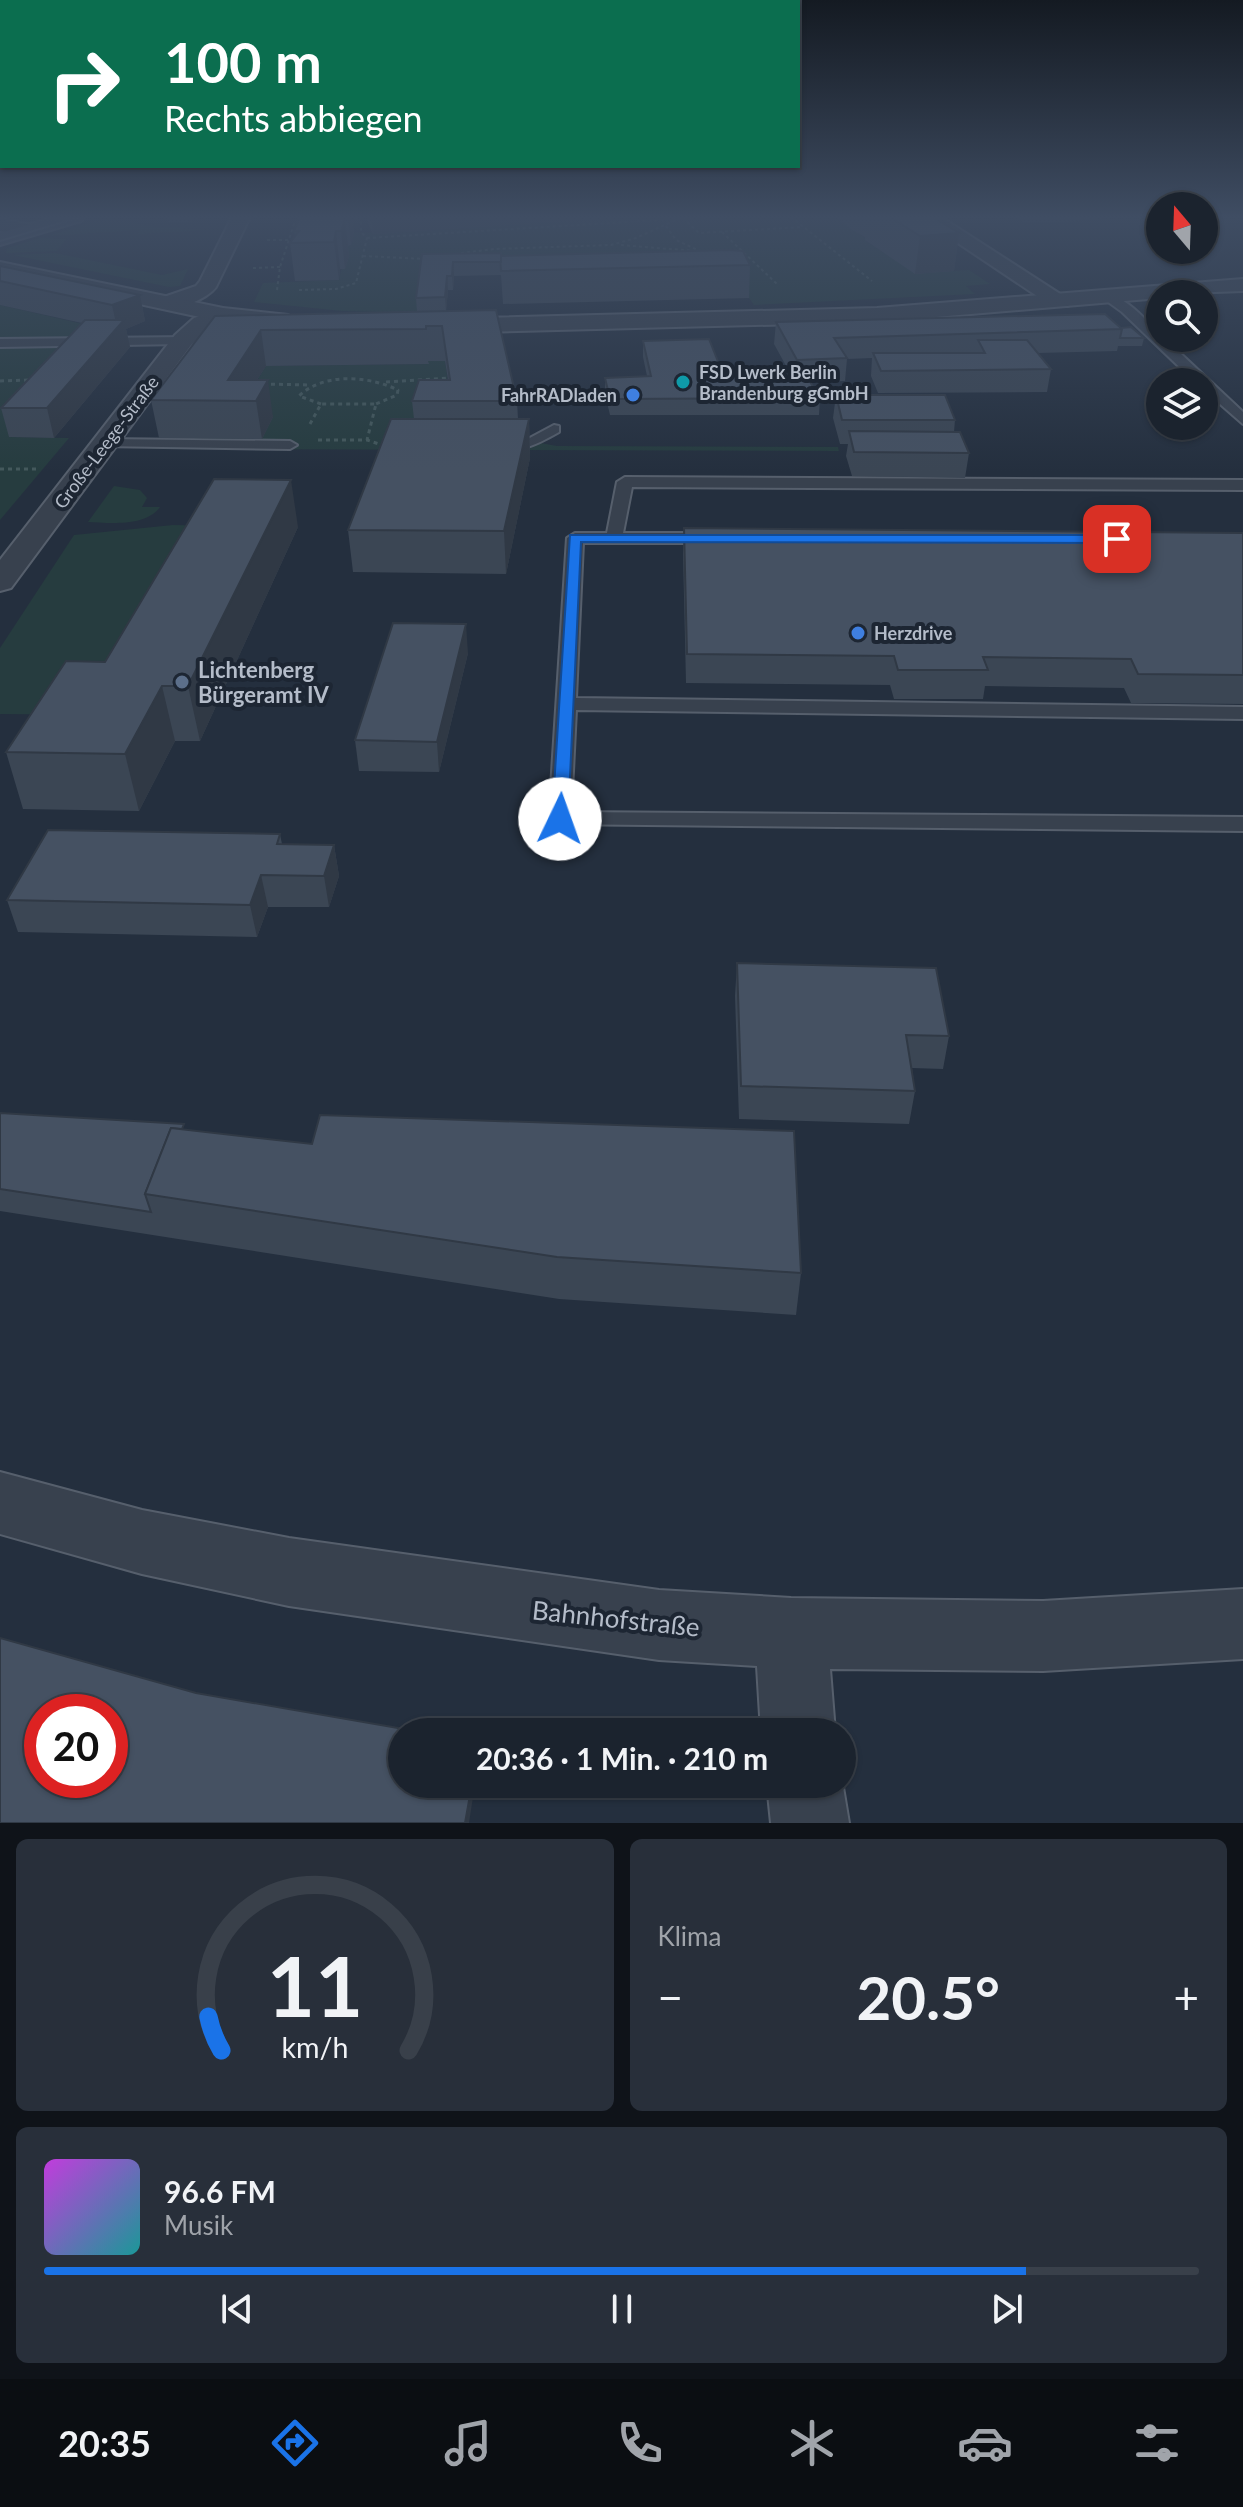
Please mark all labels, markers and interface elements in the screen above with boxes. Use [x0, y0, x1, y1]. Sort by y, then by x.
text: 100 m [164, 28, 322, 95]
icon: right [32, 32, 136, 136]
text: Rechts abbiegen [164, 96, 423, 140]
north arrow [1146, 192, 1218, 264]
map controls [1146, 192, 1218, 440]
button: search [1146, 280, 1218, 352]
place label: FSD Lwerk Berlin Brandenburg gGmbH [699, 361, 869, 404]
button: layers [1146, 368, 1218, 440]
street label: Große-Leege-Straße [49, 371, 163, 513]
marker: FSD Lwerk Berlin Brandenburg gGmbH [674, 373, 692, 391]
place label: FahrRADladen [501, 384, 617, 406]
marker: FahrRADladen [624, 386, 642, 404]
pin [1083, 505, 1151, 573]
icon: arrive [1095, 517, 1139, 561]
place label: Herzdrive [874, 622, 953, 644]
marker: Herzdrive [849, 624, 867, 642]
place label: Lichtenberg Bürgeramt IV [198, 656, 329, 708]
marker: Lichtenberg Bürgeramt IV [173, 673, 191, 691]
position arrow [518, 777, 602, 861]
street label: Bahnhofstraße [531, 1593, 701, 1643]
speed limit sign: 20 [24, 1694, 128, 1798]
text: 20:36 · 1 Min. · 210 m [476, 1740, 768, 1776]
text: Klima [658, 1920, 721, 1952]
text: 11 [267, 1935, 363, 2035]
text: 20.5° [856, 1961, 1000, 2033]
text: − [658, 1971, 683, 2023]
text: + [1173, 1971, 1199, 2023]
text: km/h [281, 2030, 348, 2064]
text: 96.6 FM [164, 2173, 276, 2209]
text: Musik [164, 2209, 233, 2241]
icon: previous [215, 2287, 259, 2331]
icon: pause [600, 2287, 644, 2331]
icon: next [985, 2287, 1029, 2331]
icon: directions [267, 2415, 323, 2471]
icon: music [440, 2415, 496, 2471]
icon: phone [612, 2415, 668, 2471]
icon: climate [784, 2415, 840, 2471]
icon: car [957, 2415, 1013, 2471]
icon: filters [1129, 2415, 1185, 2471]
text: 20:35 [58, 2421, 151, 2465]

